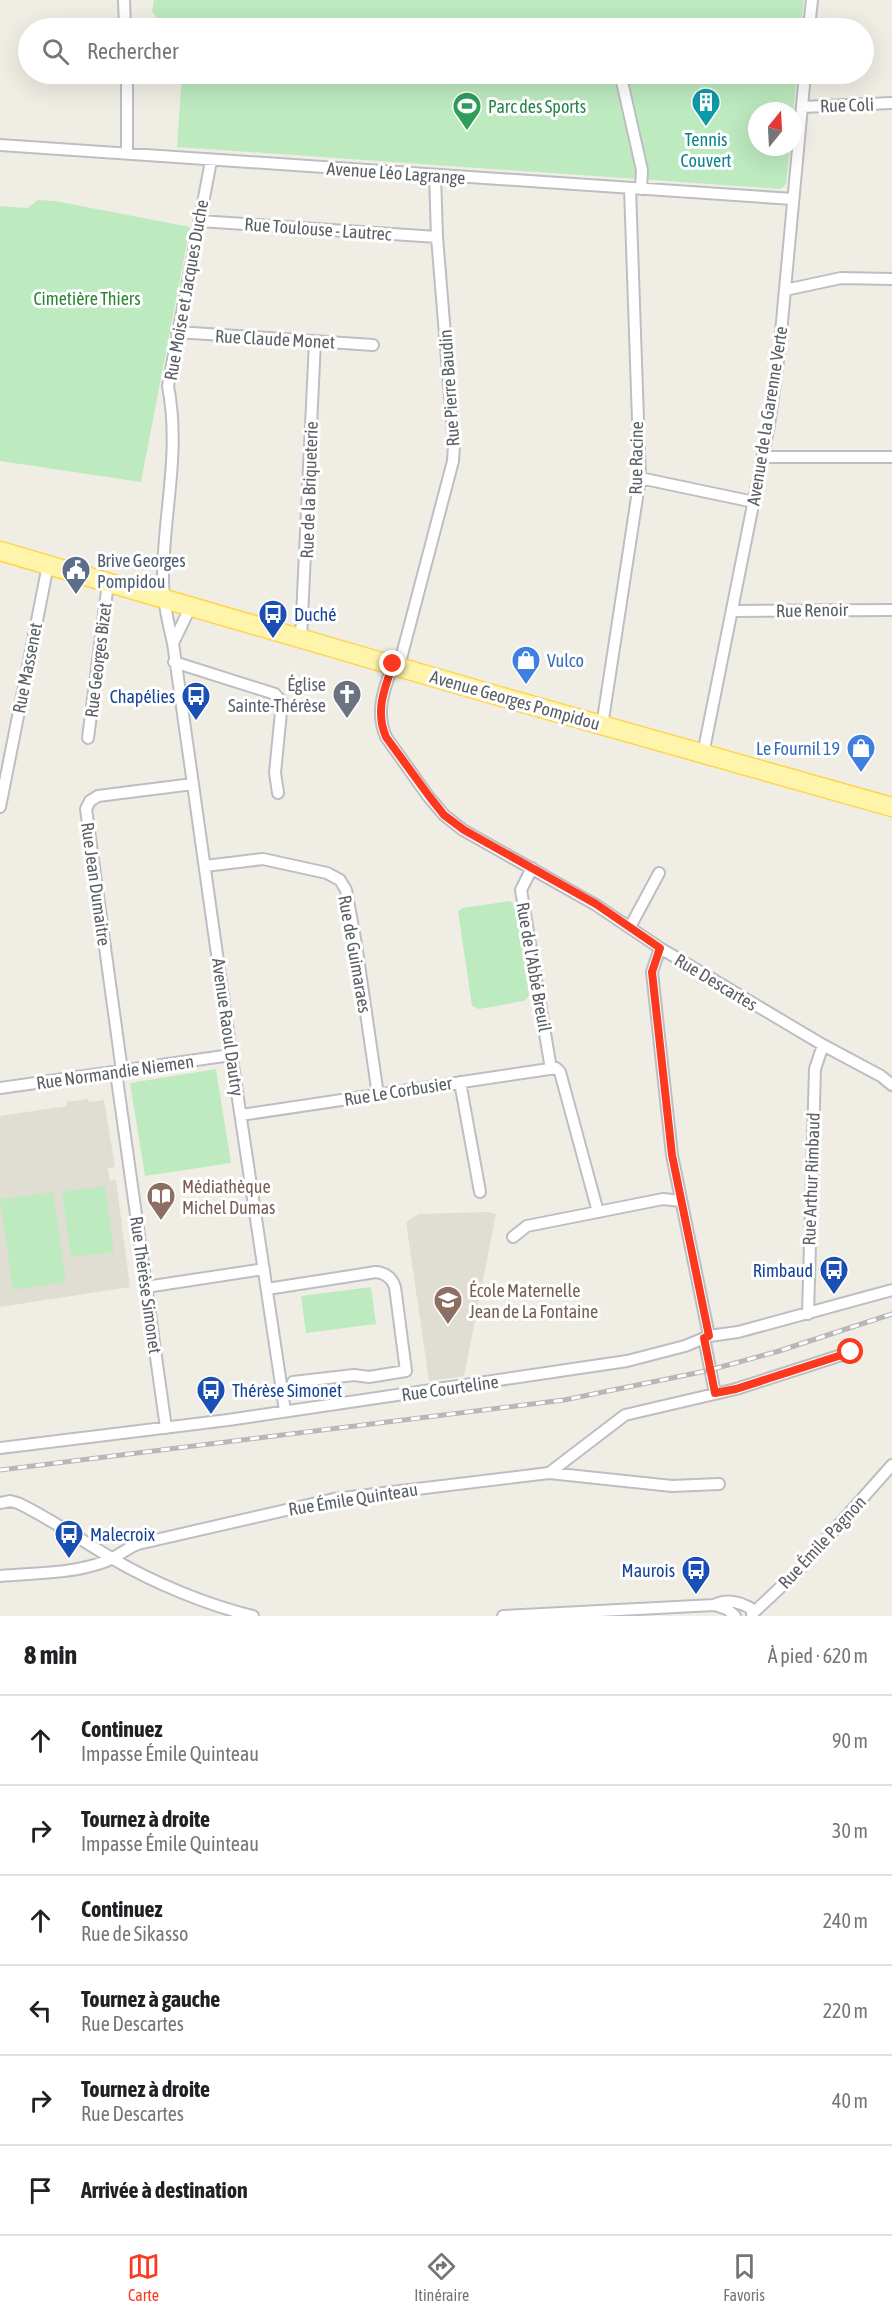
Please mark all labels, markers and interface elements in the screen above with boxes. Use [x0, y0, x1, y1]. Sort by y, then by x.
search box [18, 18, 874, 84]
icon: search [39, 35, 72, 68]
text: Rechercher [87, 38, 178, 64]
building icon: Tennis Couvert [690, 86, 722, 128]
sports icon: Parc des Sports [451, 90, 483, 132]
street label: Rue Coli [820, 94, 874, 116]
place label: Parc des Sports [488, 96, 586, 117]
north arrow [748, 102, 802, 156]
place label: Tennis Couvert [681, 129, 731, 171]
street label: Avenue Léo Lagrange [326, 158, 466, 188]
street label: Rue Moise et Jacques Duche [160, 198, 212, 382]
street label: Rue Toulouse - Lautrec [244, 213, 393, 245]
park label: Cimetière Thiers [33, 288, 141, 309]
street label: Rue Claude Monet [215, 325, 335, 353]
street label: Avenue de la Garenne Verte [742, 325, 792, 507]
street label: Rue Pierre Baudin [434, 329, 464, 447]
street label: Rue de la Briqueterie [296, 421, 322, 559]
street label: Rue Racine [625, 421, 647, 495]
place label: Brive Georges Pompidou [97, 550, 186, 592]
public building icon: Brive Georges Pompidou [60, 554, 92, 596]
bus stop icon: Duché [257, 598, 289, 640]
street label: Rue Renoir [776, 599, 849, 621]
street label: Rue Georges Bizet [81, 601, 115, 719]
place label: Duché [294, 604, 336, 625]
street label: Rue Massenet [8, 621, 46, 715]
shop icon: Vulco [510, 644, 542, 686]
route end [379, 650, 405, 676]
place label: Vulco [547, 650, 584, 671]
street label: Avenue Georges Pompidou [428, 666, 602, 734]
place label: Église Sainte-Thérèse [228, 674, 326, 716]
church icon: Église Sainte-Thérèse [331, 678, 363, 720]
bus stop icon: Chapélies [180, 680, 212, 722]
place label: Chapélies [110, 686, 175, 707]
shop icon: Le Fournil 19 [845, 732, 877, 774]
place label: Le Fournil 19 [756, 738, 840, 759]
street label: Rue Jean Dumaitre [77, 821, 115, 947]
street label: Rue de Guimaraes [334, 894, 376, 1014]
street label: Rue de l'Abbé Breuil [512, 900, 556, 1034]
street label: Rue Descartes [671, 949, 761, 1015]
street label: Avenue Raoul Dautry [208, 957, 248, 1097]
street label: Rue Normandie Niemen [35, 1051, 195, 1093]
street label: Rue Le Corbusier [343, 1072, 454, 1110]
street label: Rue Arthur Rimbaud [798, 1112, 824, 1246]
place label: Médiathèque Michel Dumas [182, 1176, 275, 1218]
library icon: Médiathèque Michel Dumas [145, 1180, 177, 1222]
street label: Rue Thérèse Simonet [126, 1215, 166, 1355]
bus stop icon: Rimbaud [818, 1254, 850, 1296]
place label: Rimbaud [753, 1260, 813, 1281]
place label: École Maternelle Jean de La Fontaine [469, 1280, 598, 1322]
school or university icon: École Maternelle Jean de La Fontaine [432, 1284, 464, 1326]
route start [837, 1338, 863, 1364]
street label: Rue Courteline [400, 1371, 500, 1405]
bus stop icon: Thérèse Simonet [195, 1374, 227, 1416]
place label: Thérèse Simonet [232, 1380, 342, 1401]
street label: Rue Émile Quinteau [287, 1478, 419, 1520]
street label: Rue Émile Pagnon [774, 1491, 870, 1593]
bus stop icon: Malecroix [53, 1518, 85, 1560]
place label: Malecroix [90, 1524, 155, 1545]
bus stop icon: Maurois [680, 1554, 712, 1596]
place label: Maurois [622, 1560, 675, 1581]
text: 8 min [24, 1640, 77, 1670]
text: À pied · 620 m [768, 1644, 868, 1667]
text: Continuez [81, 1716, 163, 1742]
icon: ahead [24, 1724, 57, 1757]
text: 90 m [832, 1729, 868, 1752]
text: Impasse Émile Quinteau [81, 1742, 259, 1765]
text: Tournez à droite [81, 1806, 210, 1832]
icon: right [24, 1814, 57, 1847]
text: 30 m [832, 1819, 868, 1842]
text: Impasse Émile Quinteau [81, 1832, 259, 1855]
text: Continuez [81, 1896, 163, 1922]
icon: ahead [24, 1904, 57, 1937]
text: 240 m [823, 1909, 868, 1932]
text: Rue de Sikasso [81, 1922, 188, 1945]
text: Tournez à gauche [81, 1986, 220, 2012]
icon: left [24, 1994, 57, 2027]
text: 220 m [823, 1999, 868, 2022]
text: Rue Descartes [81, 2012, 184, 2035]
text: Tournez à droite [81, 2076, 210, 2102]
icon: right [24, 2084, 57, 2117]
text: 40 m [832, 2089, 868, 2112]
text: Rue Descartes [81, 2102, 184, 2125]
icon: arrive [24, 2174, 57, 2207]
text: Arrivée à destination [81, 2177, 248, 2203]
tab: Carte [127, 2250, 160, 2304]
tab: Itinéraire [414, 2250, 469, 2304]
tab: Favoris [723, 2250, 765, 2304]

